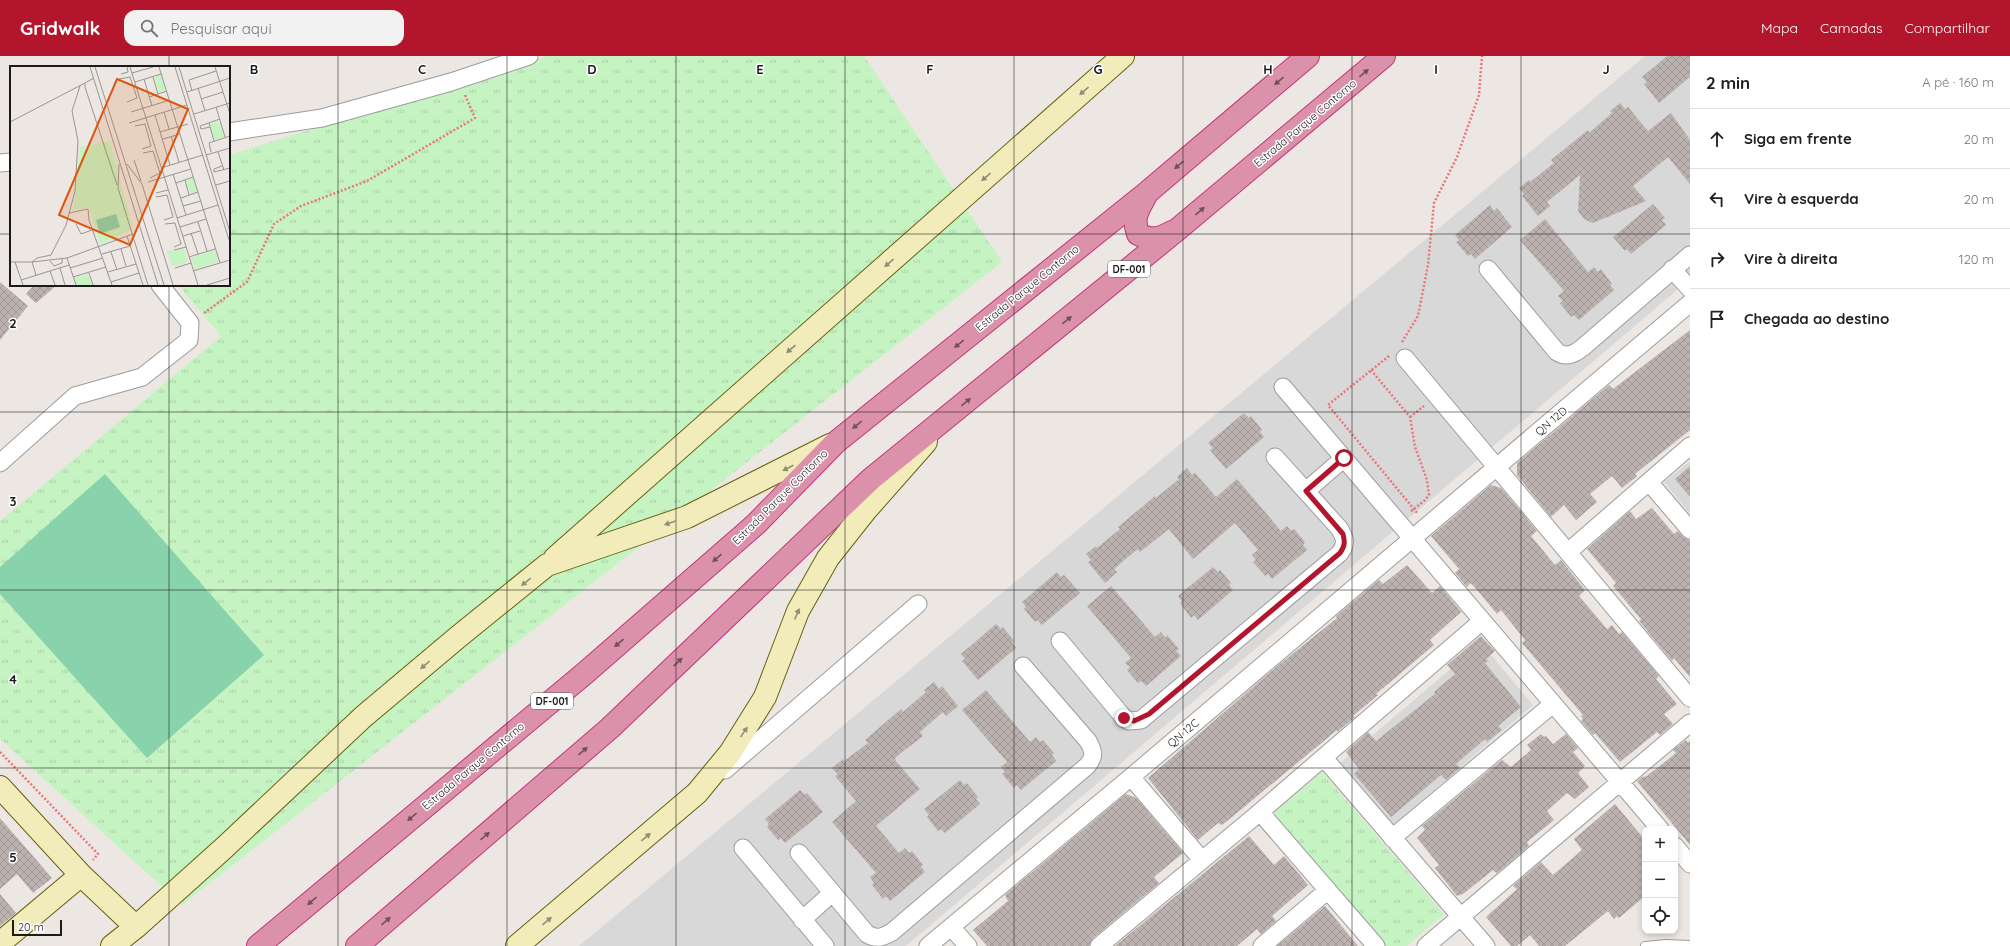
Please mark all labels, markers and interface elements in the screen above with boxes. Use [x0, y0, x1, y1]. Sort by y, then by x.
search box [124, 10, 404, 46]
text: Gridwalk [20, 16, 100, 40]
icon: search [138, 17, 160, 39]
text: Pesquisar aqui [170, 19, 272, 38]
text: Mapa [1761, 19, 1798, 37]
text: Camadas [1820, 19, 1882, 37]
text: Compartilhar [1904, 19, 1990, 37]
text: B [250, 61, 258, 77]
text: C [418, 61, 426, 77]
text: D [587, 61, 597, 77]
text: E [756, 61, 764, 77]
text: F [926, 61, 934, 77]
text: G [1093, 61, 1103, 77]
text: H [1263, 61, 1273, 77]
text: I [1434, 61, 1438, 77]
text: J [1602, 61, 1610, 77]
inset map [10, 66, 230, 286]
one-way arrow [1359, 69, 1369, 78]
text: 2 min [1706, 72, 1750, 93]
text: A pé · 160 m [1922, 74, 1994, 90]
street label: Estrada Parque Contorno [1251, 76, 1359, 170]
one-way arrow [1273, 77, 1284, 86]
one-way arrow [1079, 86, 1088, 95]
icon: ahead [1706, 128, 1728, 150]
text: Siga em frente [1744, 129, 1852, 148]
text: 20 m [1964, 131, 1994, 147]
one-way arrow [1174, 160, 1185, 169]
one-way arrow [981, 173, 991, 182]
icon: left [1706, 188, 1728, 210]
text: Vire à esquerda [1744, 189, 1859, 208]
text: 20 m [1964, 191, 1994, 207]
one-way arrow [1195, 206, 1206, 215]
street label: Estrada Parque Contorno [972, 242, 1082, 334]
icon: right [1706, 248, 1728, 270]
text: Vire à direita [1744, 249, 1838, 268]
text: 120 m [1959, 251, 1994, 267]
one-way arrow [883, 259, 894, 268]
road number: DF-001 [1108, 261, 1150, 277]
icon: arrive [1706, 308, 1728, 330]
text: Chegada ao destino [1744, 309, 1889, 328]
text: 2 [9, 315, 17, 331]
one-way arrow [1062, 315, 1072, 324]
one-way arrow [953, 339, 964, 348]
one-way arrow [786, 345, 797, 354]
one-way arrow [961, 397, 972, 406]
street label: QN 12D [1532, 403, 1570, 438]
one-way arrow [852, 421, 863, 430]
street label: Estrada Parque Contorno [729, 446, 831, 548]
route start [1335, 449, 1353, 467]
one-way arrow [782, 464, 794, 471]
text: 3 [10, 493, 17, 509]
one-way arrow [664, 520, 676, 526]
one-way arrow [712, 554, 722, 563]
one-way arrow [520, 578, 531, 587]
one-way arrow [795, 608, 801, 620]
one-way arrow [614, 639, 624, 648]
one-way arrow [673, 657, 683, 667]
one-way arrow [420, 660, 431, 669]
text: 4 [9, 671, 17, 687]
road number: DF-001 [531, 693, 573, 709]
route end [1115, 709, 1133, 727]
street label: QN 12C [1164, 716, 1202, 750]
street label: Estrada Parque Contorno [419, 719, 527, 813]
one-way arrow [740, 727, 748, 738]
one-way arrow [578, 746, 588, 755]
one-way arrow [407, 813, 418, 822]
map controls [1642, 826, 1678, 934]
button: + [1642, 826, 1678, 862]
one-way arrow [479, 831, 490, 840]
one-way arrow [641, 832, 651, 841]
text: 5 [9, 849, 17, 865]
button: − [1642, 862, 1678, 898]
one-way arrow [307, 896, 318, 905]
button: locate [1642, 898, 1678, 934]
one-way arrow [381, 916, 392, 925]
one-way arrow [541, 916, 552, 925]
scale bar [12, 918, 62, 937]
text: 20 m [18, 920, 44, 934]

